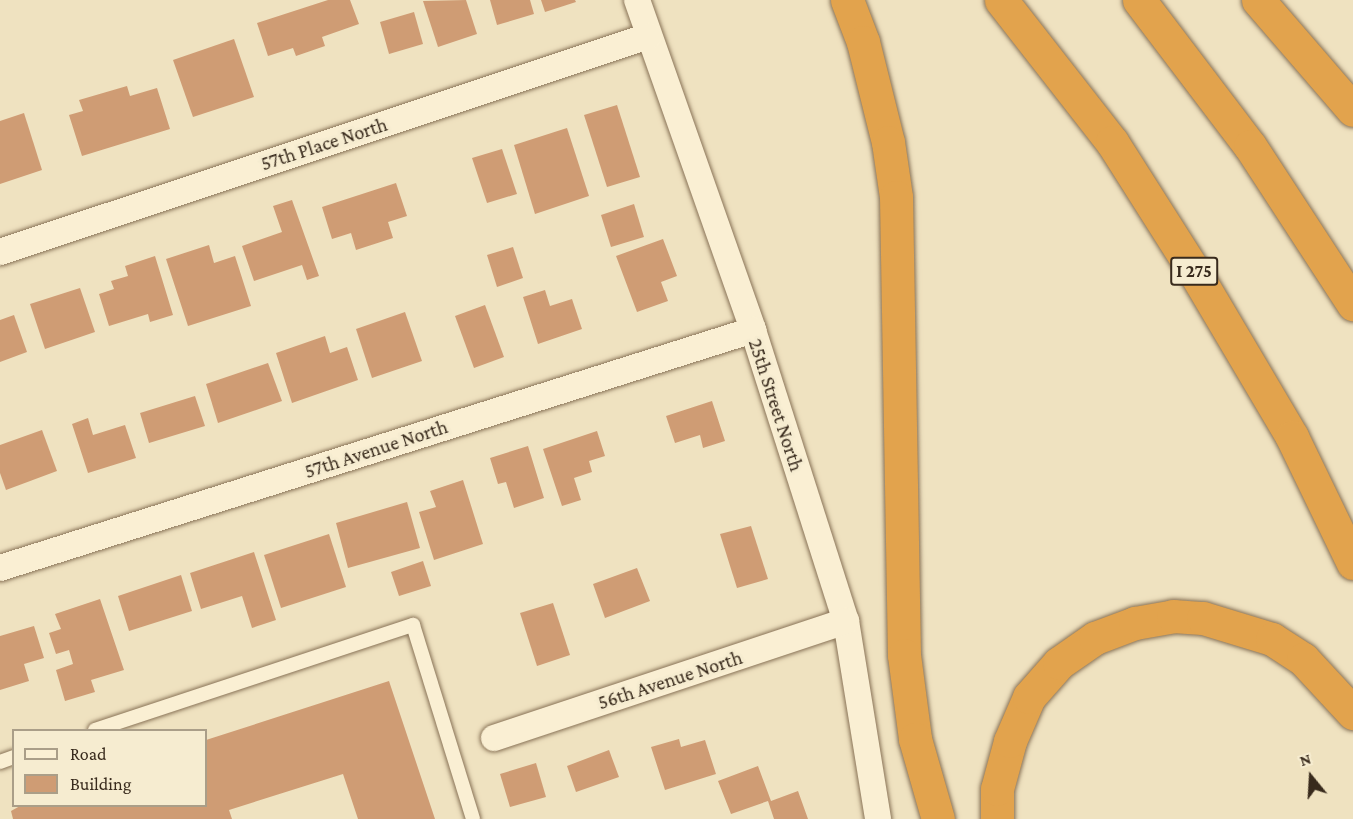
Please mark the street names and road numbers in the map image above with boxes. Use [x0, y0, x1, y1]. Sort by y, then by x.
street label: 57th Place North [258, 112, 390, 176]
road number: I 275 [1170, 256, 1218, 286]
street label: 25th Street North [743, 336, 809, 474]
street label: 57th Avenue North [301, 415, 451, 483]
street label: 56th Avenue North [595, 645, 745, 715]

